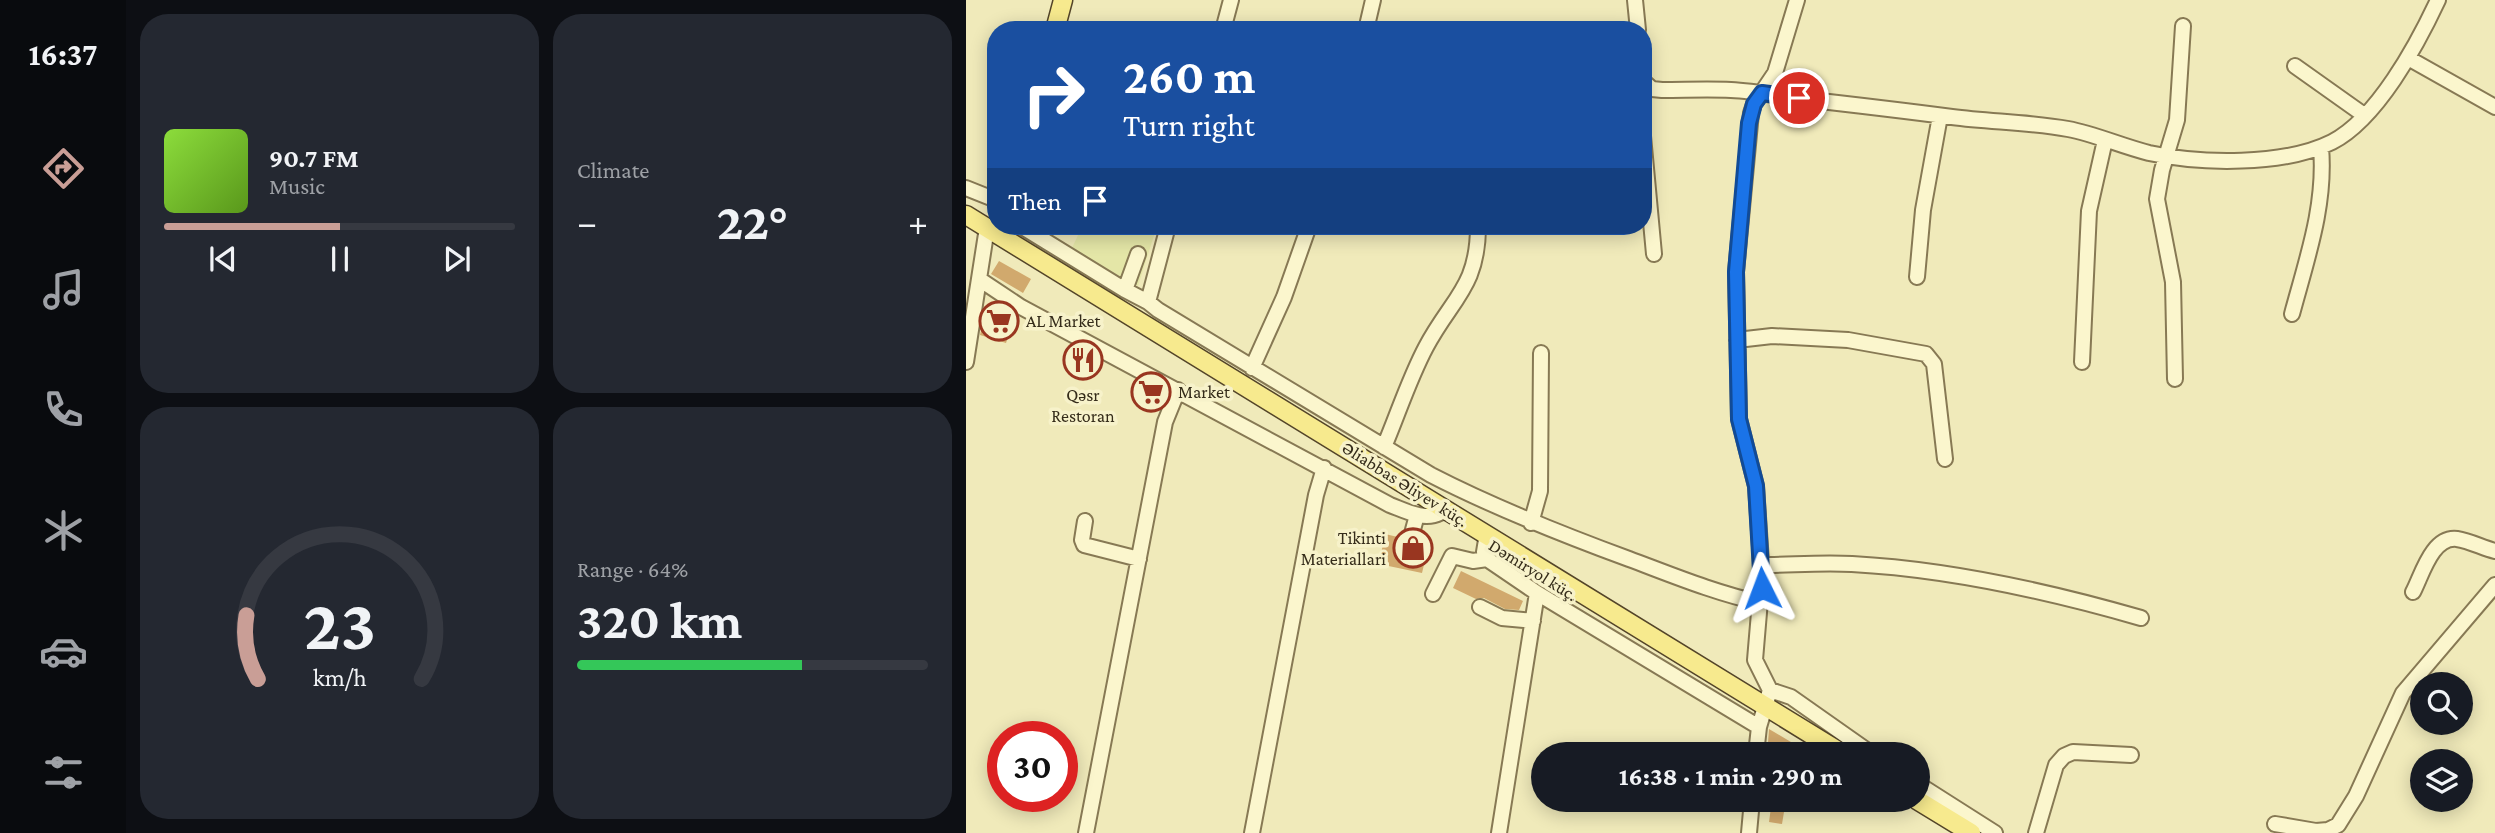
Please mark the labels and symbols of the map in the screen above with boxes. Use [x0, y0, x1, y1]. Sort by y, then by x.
pin [1769, 68, 1829, 128]
supermarket icon: AL Market [978, 300, 1020, 342]
place label: AL Market [1026, 311, 1102, 331]
restaurant icon: Qəsr Restoran [1062, 339, 1104, 381]
supermarket icon: Market [1130, 371, 1172, 413]
place label: Market [1178, 382, 1231, 402]
place label: Qəsr Restoran [1051, 385, 1115, 426]
street label: Əliabbas Əliyev küç. [1338, 437, 1472, 531]
shop icon: Tikinti Materiallari [1392, 527, 1434, 569]
place label: Tikinti Materiallari [1301, 528, 1386, 569]
street label: Dəmiryol küç. [1485, 535, 1581, 605]
position arrow [1725, 551, 1799, 625]
speed limit sign: 30 [987, 721, 1078, 812]

